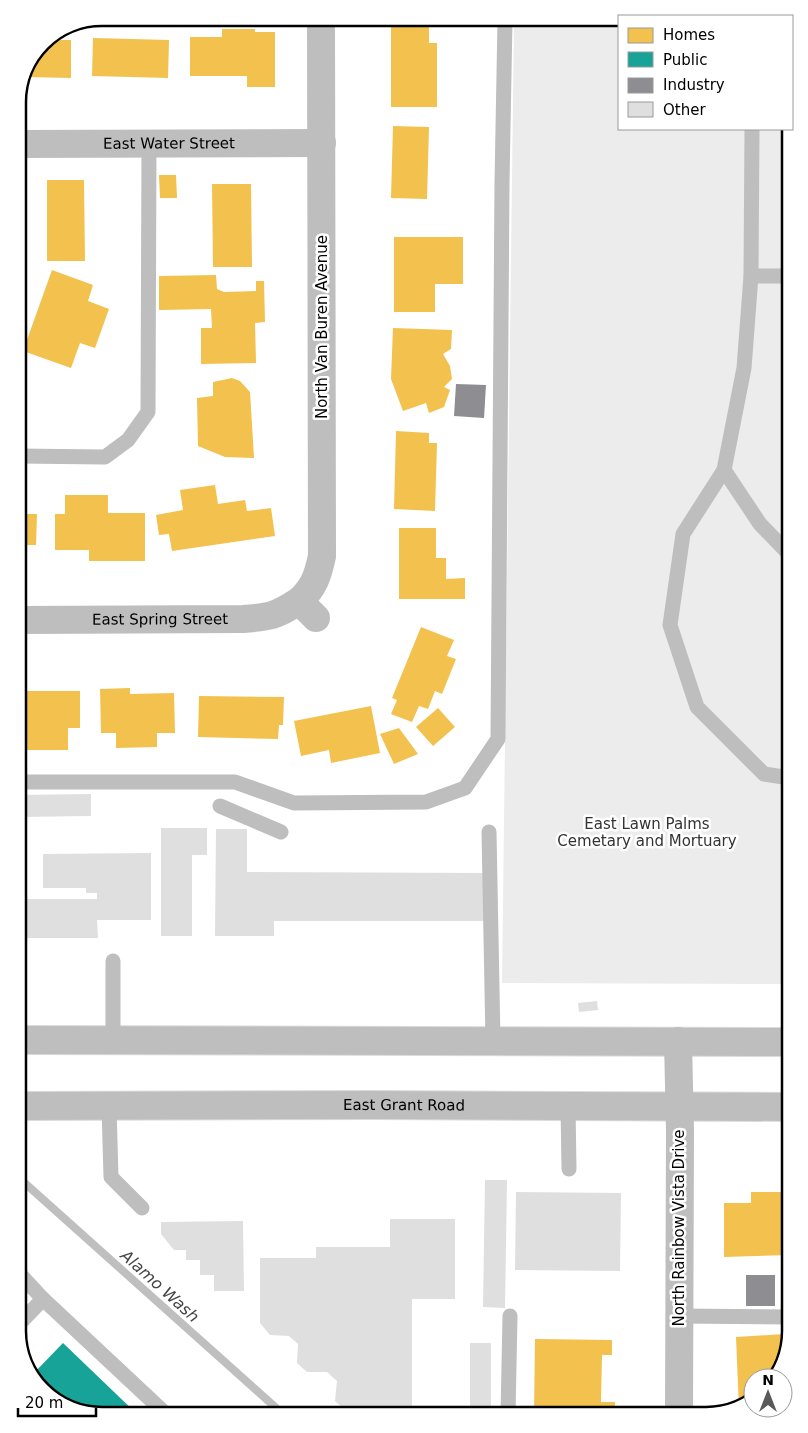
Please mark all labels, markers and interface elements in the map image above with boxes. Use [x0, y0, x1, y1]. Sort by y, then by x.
legend [618, 15, 793, 130]
text: Homes [663, 26, 715, 44]
text: Public [663, 51, 707, 69]
text: Industry [663, 76, 725, 94]
text: Other [663, 101, 706, 119]
street label: East Water Street [103, 134, 235, 153]
street label: North Van Buren Avenue [313, 235, 331, 419]
street label: East Spring Street [92, 610, 228, 629]
park label: East Lawn Palms Cemetary and Mortuary [557, 815, 737, 850]
street label: East Grant Road [343, 1096, 465, 1114]
street label: North Rainbow Vista Drive [670, 1129, 688, 1327]
water label: Alamo Wash [116, 1245, 203, 1326]
north arrow [743, 1368, 793, 1418]
text: N [762, 1372, 774, 1388]
scale bar [18, 1386, 95, 1418]
text: 20 m [25, 1394, 63, 1412]

